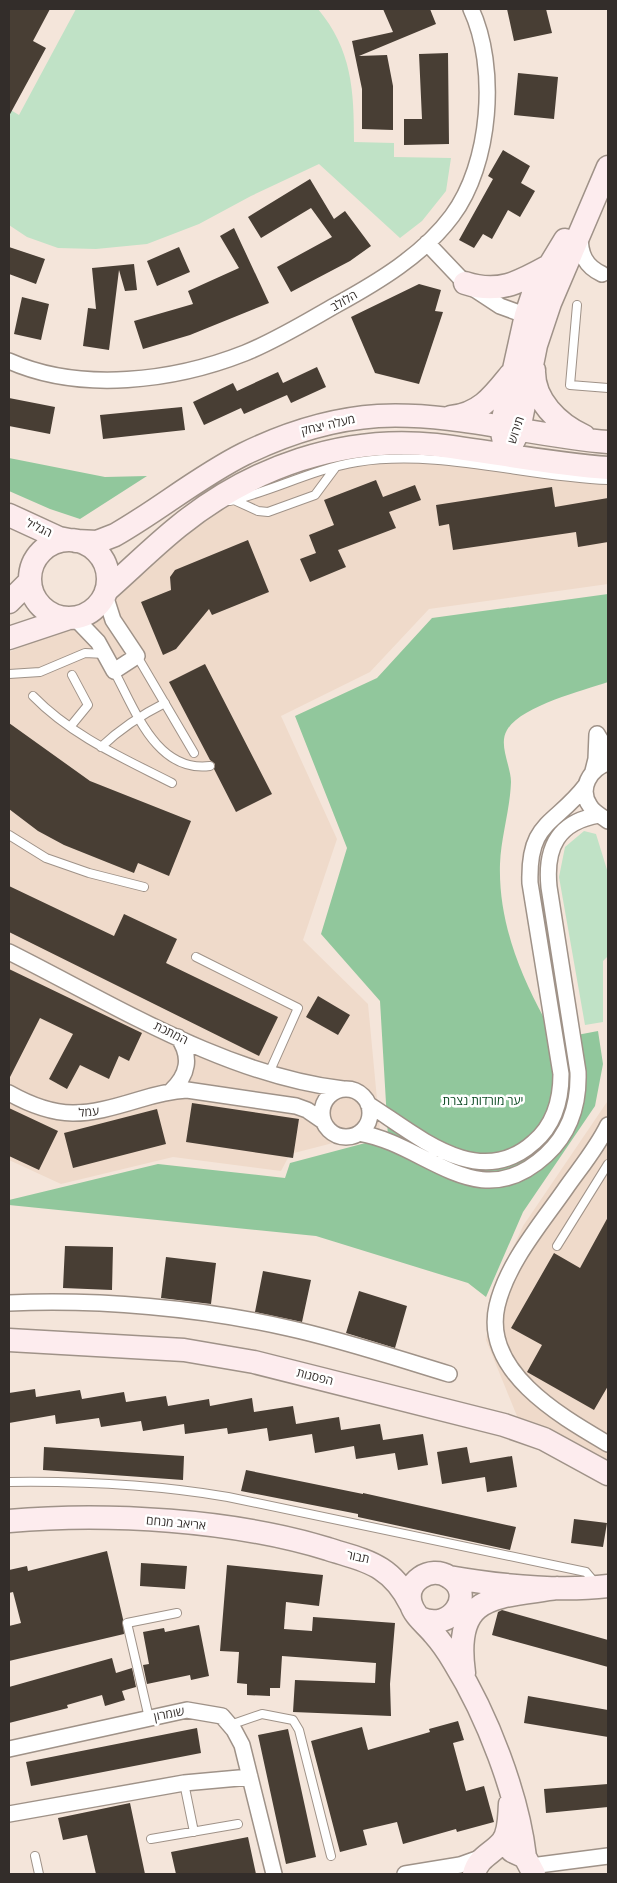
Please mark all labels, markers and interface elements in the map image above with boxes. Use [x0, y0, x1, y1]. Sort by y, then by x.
street label: הלולב [327, 286, 360, 315]
street label: מעלה יצחק [299, 410, 357, 439]
street label: תירוש [503, 414, 528, 446]
street label: הגליל [23, 514, 55, 541]
street label: המתכת [151, 1017, 191, 1048]
park label: יער מורדות נצרת [443, 1092, 523, 1109]
street label: עמל [78, 1102, 100, 1121]
street label: הפסגות [295, 1364, 335, 1389]
street label: אריאב מנחם [145, 1511, 207, 1534]
street label: תבור [345, 1546, 371, 1567]
street label: שומרון [152, 1702, 186, 1725]

